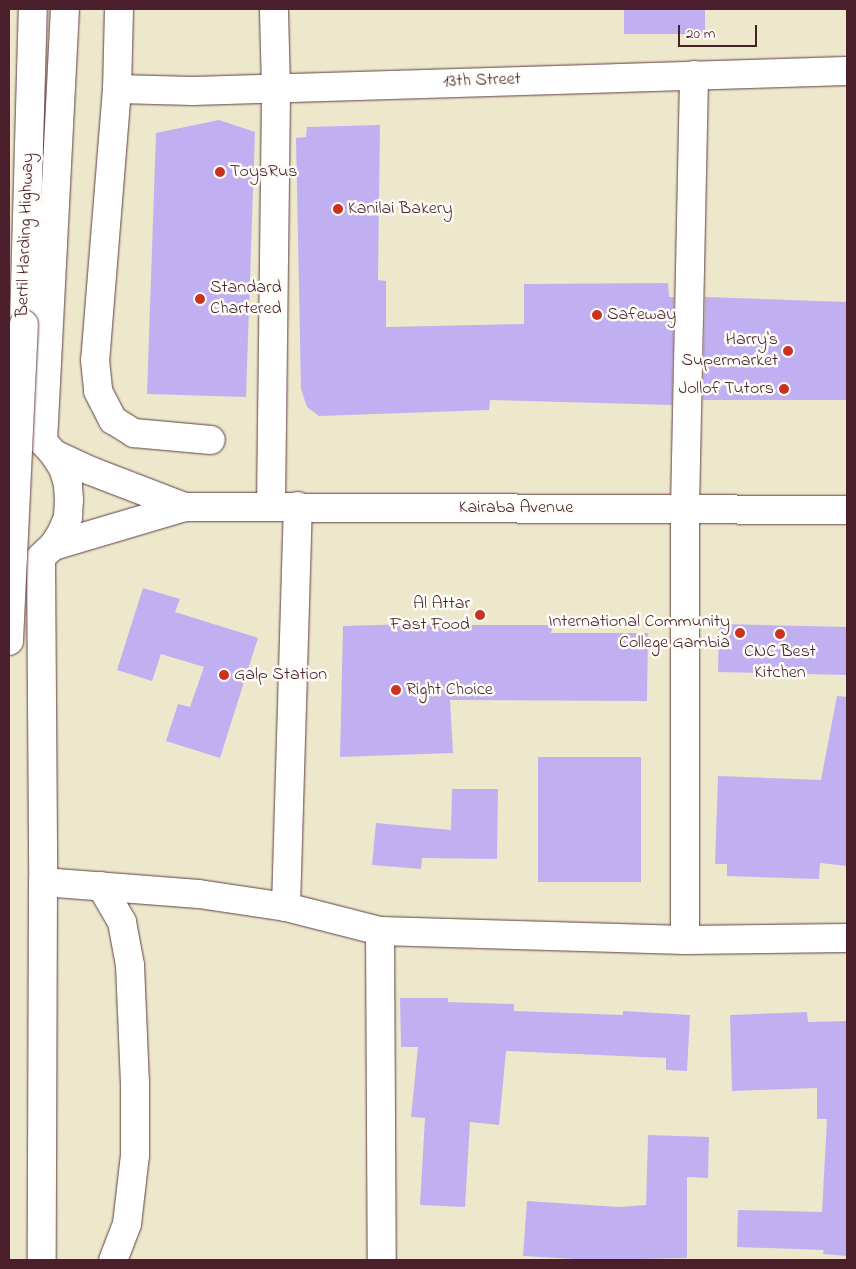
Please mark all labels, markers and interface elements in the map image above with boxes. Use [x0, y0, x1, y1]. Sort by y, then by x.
scale bar [681, 15, 760, 47]
text: 20 m [686, 23, 715, 45]
street label: 13th Street [443, 69, 521, 93]
street label: Bertil Harding Highway [12, 153, 40, 317]
place label: ToysRus [230, 161, 297, 183]
marker: ToysRus [214, 166, 226, 178]
place label: Kanilai Bakery [348, 198, 452, 220]
marker: Kanilai Bakery [332, 203, 344, 215]
place label: Standard Chartered [210, 278, 282, 320]
marker: Standard Chartered [194, 293, 206, 305]
place label: Safeway [607, 304, 676, 326]
marker: Safeway [591, 309, 603, 321]
place label: Harry's Supermarket [682, 330, 778, 372]
marker: Harry's Supermarket [782, 345, 794, 357]
place label: Jollof Tutors [679, 378, 774, 400]
marker: Jollof Tutors [778, 383, 790, 395]
street label: Kairaba Avenue [459, 497, 573, 519]
place label: Al Attar Fast Food [390, 594, 470, 636]
marker: Al Attar Fast Food [474, 609, 486, 621]
place label: International Community College Gambia [548, 612, 730, 654]
marker: International Community College Gambia [734, 627, 746, 639]
marker: CNC Best Kitchen [774, 628, 786, 640]
place label: CNC Best Kitchen [744, 642, 816, 684]
place label: Galp Station [234, 664, 327, 686]
marker: Galp Station [218, 669, 230, 681]
place label: Right Choice [406, 679, 493, 701]
marker: Right Choice [390, 684, 402, 696]

